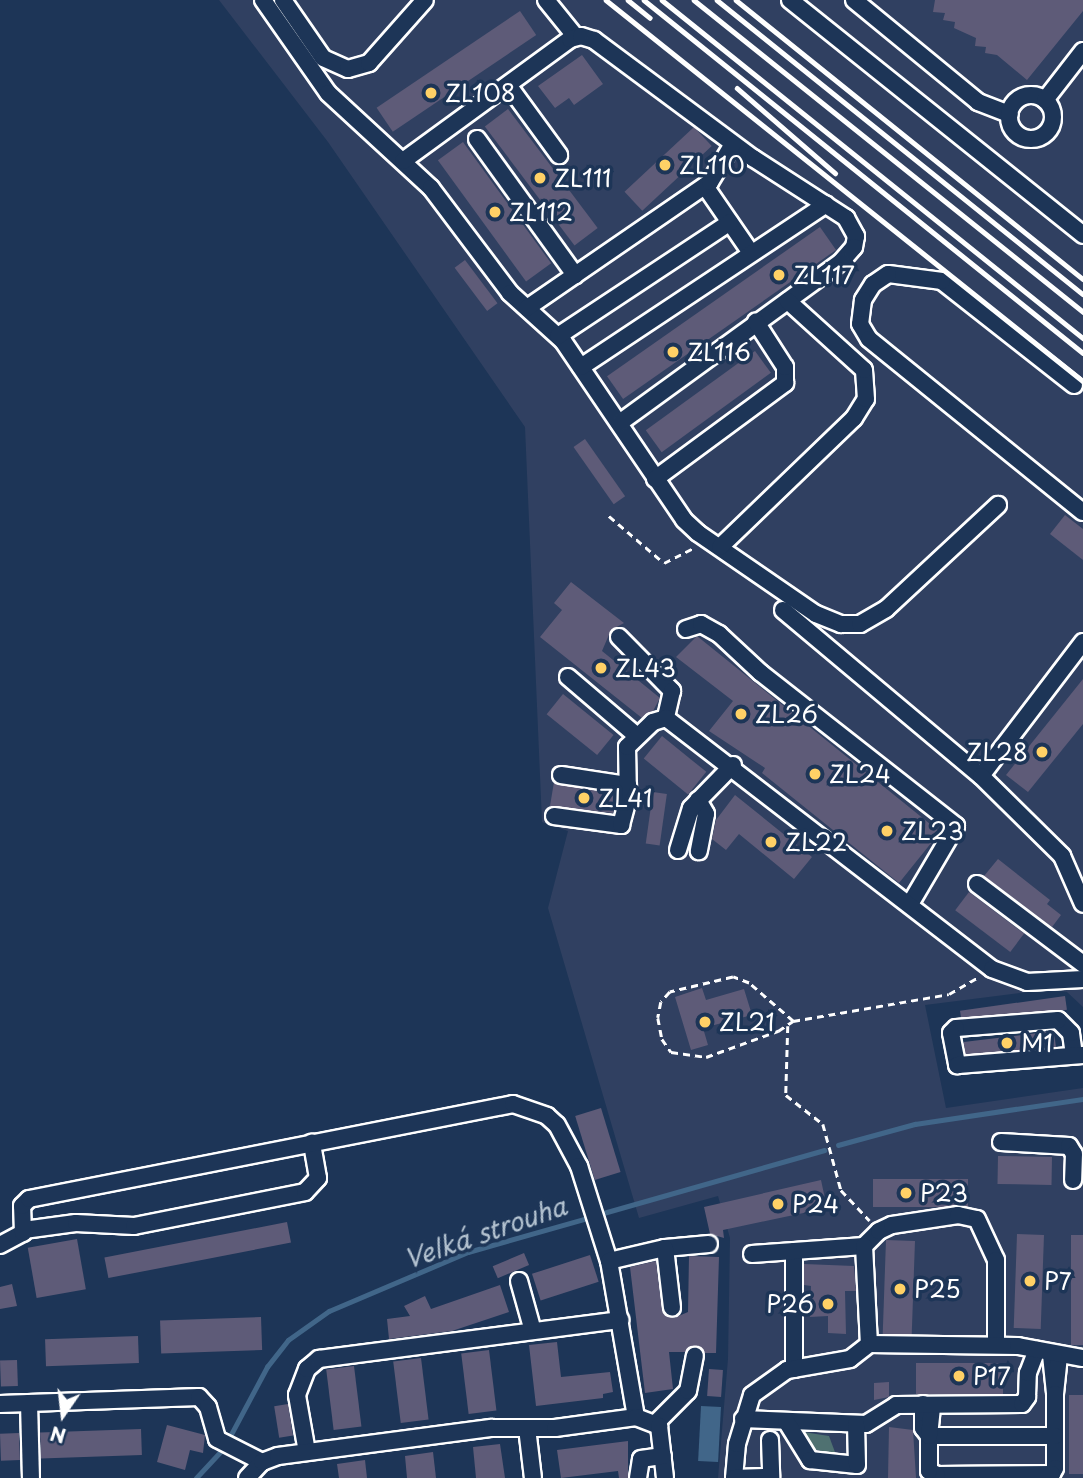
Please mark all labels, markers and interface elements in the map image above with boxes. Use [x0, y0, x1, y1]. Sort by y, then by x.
place label: ZL108 [445, 79, 516, 107]
marker: ZL108 [423, 85, 439, 101]
place label: ZL110 [679, 151, 745, 179]
marker: ZL110 [657, 157, 673, 173]
place label: ZL111 [554, 164, 611, 192]
marker: ZL111 [532, 170, 548, 186]
place label: ZL112 [509, 198, 573, 226]
marker: ZL112 [487, 204, 503, 220]
place label: ZL117 [793, 261, 855, 289]
marker: ZL117 [771, 267, 787, 283]
place label: ZL116 [687, 338, 751, 366]
marker: ZL116 [665, 344, 681, 360]
place label: ZL43 [615, 654, 676, 682]
marker: ZL43 [593, 660, 609, 676]
place label: ZL26 [755, 700, 818, 728]
marker: ZL26 [733, 706, 749, 722]
place label: ZL28 [966, 738, 1028, 766]
marker: ZL28 [1034, 744, 1050, 760]
place label: ZL24 [829, 760, 891, 788]
marker: ZL24 [807, 766, 823, 782]
place label: ZL41 [598, 784, 652, 812]
marker: ZL41 [576, 790, 592, 806]
place label: ZL23 [901, 817, 964, 845]
marker: ZL23 [879, 823, 895, 839]
place label: ZL22 [785, 828, 847, 856]
marker: ZL22 [763, 834, 779, 850]
place label: ZL21 [719, 1008, 775, 1036]
marker: ZL21 [697, 1014, 713, 1030]
place label: M1 [1021, 1029, 1053, 1057]
marker: M1 [999, 1035, 1015, 1051]
place label: P23 [920, 1179, 968, 1207]
marker: P23 [898, 1185, 914, 1201]
water label: Velká strouha [399, 1189, 571, 1275]
place label: P24 [792, 1190, 839, 1218]
marker: P24 [770, 1196, 786, 1212]
place label: P7 [1044, 1267, 1072, 1295]
marker: P7 [1022, 1273, 1038, 1289]
place label: P25 [914, 1275, 961, 1303]
marker: P25 [892, 1281, 908, 1297]
place label: P26 [766, 1290, 814, 1318]
marker: P26 [820, 1296, 836, 1312]
place label: P17 [973, 1362, 1011, 1390]
marker: P17 [951, 1368, 967, 1384]
north arrow [28, 1380, 98, 1450]
text: N [47, 1420, 69, 1451]

